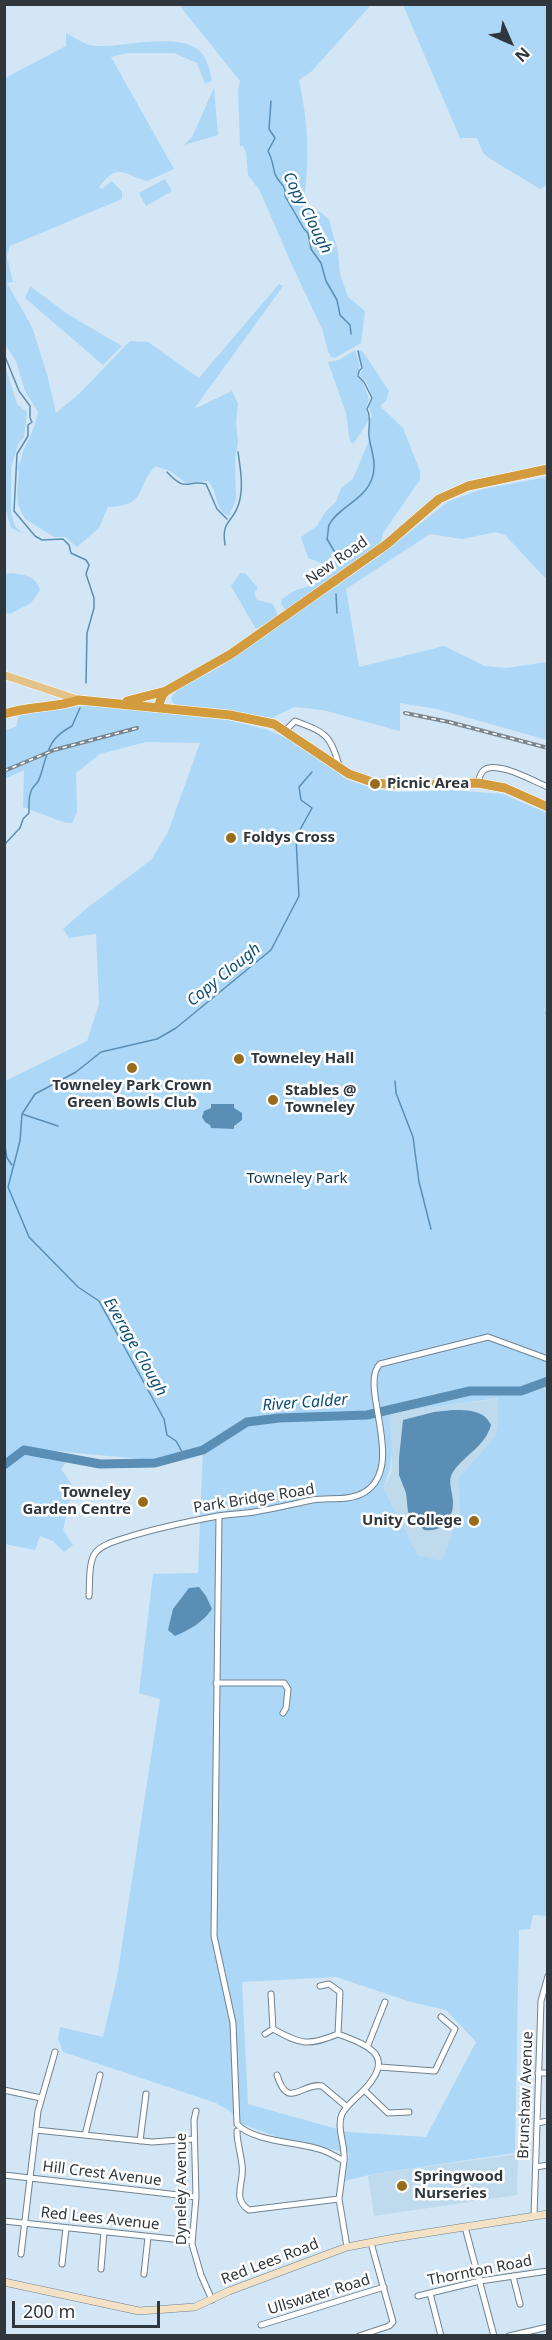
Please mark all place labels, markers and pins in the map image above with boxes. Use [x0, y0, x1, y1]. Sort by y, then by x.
place label: Picnic Area [387, 775, 469, 793]
marker: Picnic Area [368, 777, 382, 791]
place label: Foldys Cross [243, 829, 335, 847]
marker: Foldys Cross [224, 831, 238, 845]
place label: Towneley Hall [251, 1050, 354, 1068]
marker: Towneley Hall [232, 1052, 246, 1066]
marker: Towneley Park Crown Green Bowls Club [125, 1061, 139, 1075]
place label: Towneley Park Crown Green Bowls Club [52, 1077, 212, 1112]
place label: Stables @ Towneley [285, 1082, 357, 1117]
marker: Stables @ Towneley [266, 1093, 280, 1107]
place label: Towneley Garden Centre [22, 1484, 131, 1519]
marker: Towneley Garden Centre [136, 1495, 150, 1509]
place label: Unity College [362, 1512, 462, 1530]
marker: Unity College [467, 1514, 481, 1528]
place label: Springwood Nurseries [414, 2168, 503, 2203]
marker: Springwood Nurseries [395, 2179, 409, 2193]

